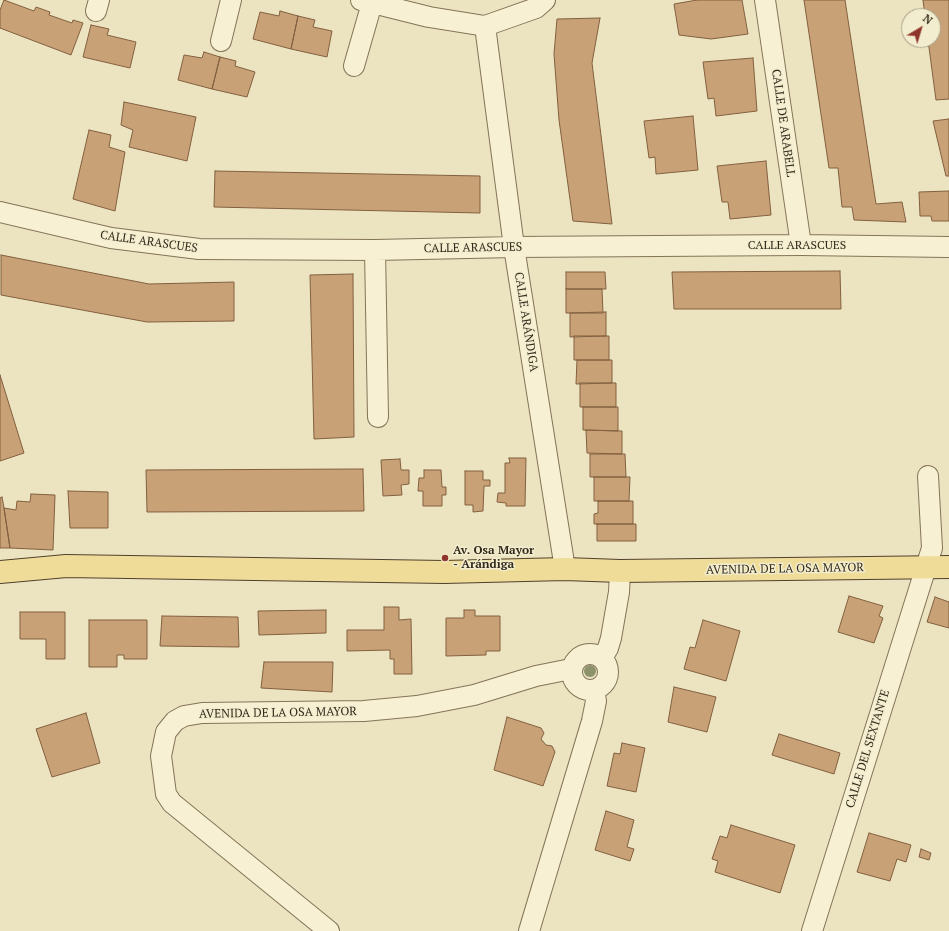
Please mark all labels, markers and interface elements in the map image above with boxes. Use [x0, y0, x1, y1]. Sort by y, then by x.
north arrow [901, 8, 941, 48]
text: N [920, 11, 935, 27]
street label: CALLE DE ARABELL [768, 68, 798, 178]
street label: CALLE ARASCUES [99, 228, 199, 256]
street label: CALLE ARASCUES [748, 239, 846, 253]
street label: CALLE ARASCUES [424, 240, 522, 256]
street label: CALLE ARÁNDIGA [511, 271, 541, 373]
place label: Av. Osa Mayor - Arándiga [453, 544, 534, 572]
marker: Av. Osa Mayor - Arándiga [440, 553, 450, 563]
street label: AVENIDA DE LA OSA MAYOR [706, 560, 864, 578]
street label: CALLE DEL SEXTANTE [843, 688, 893, 810]
street label: AVENIDA DE LA OSA MAYOR [199, 704, 357, 722]

